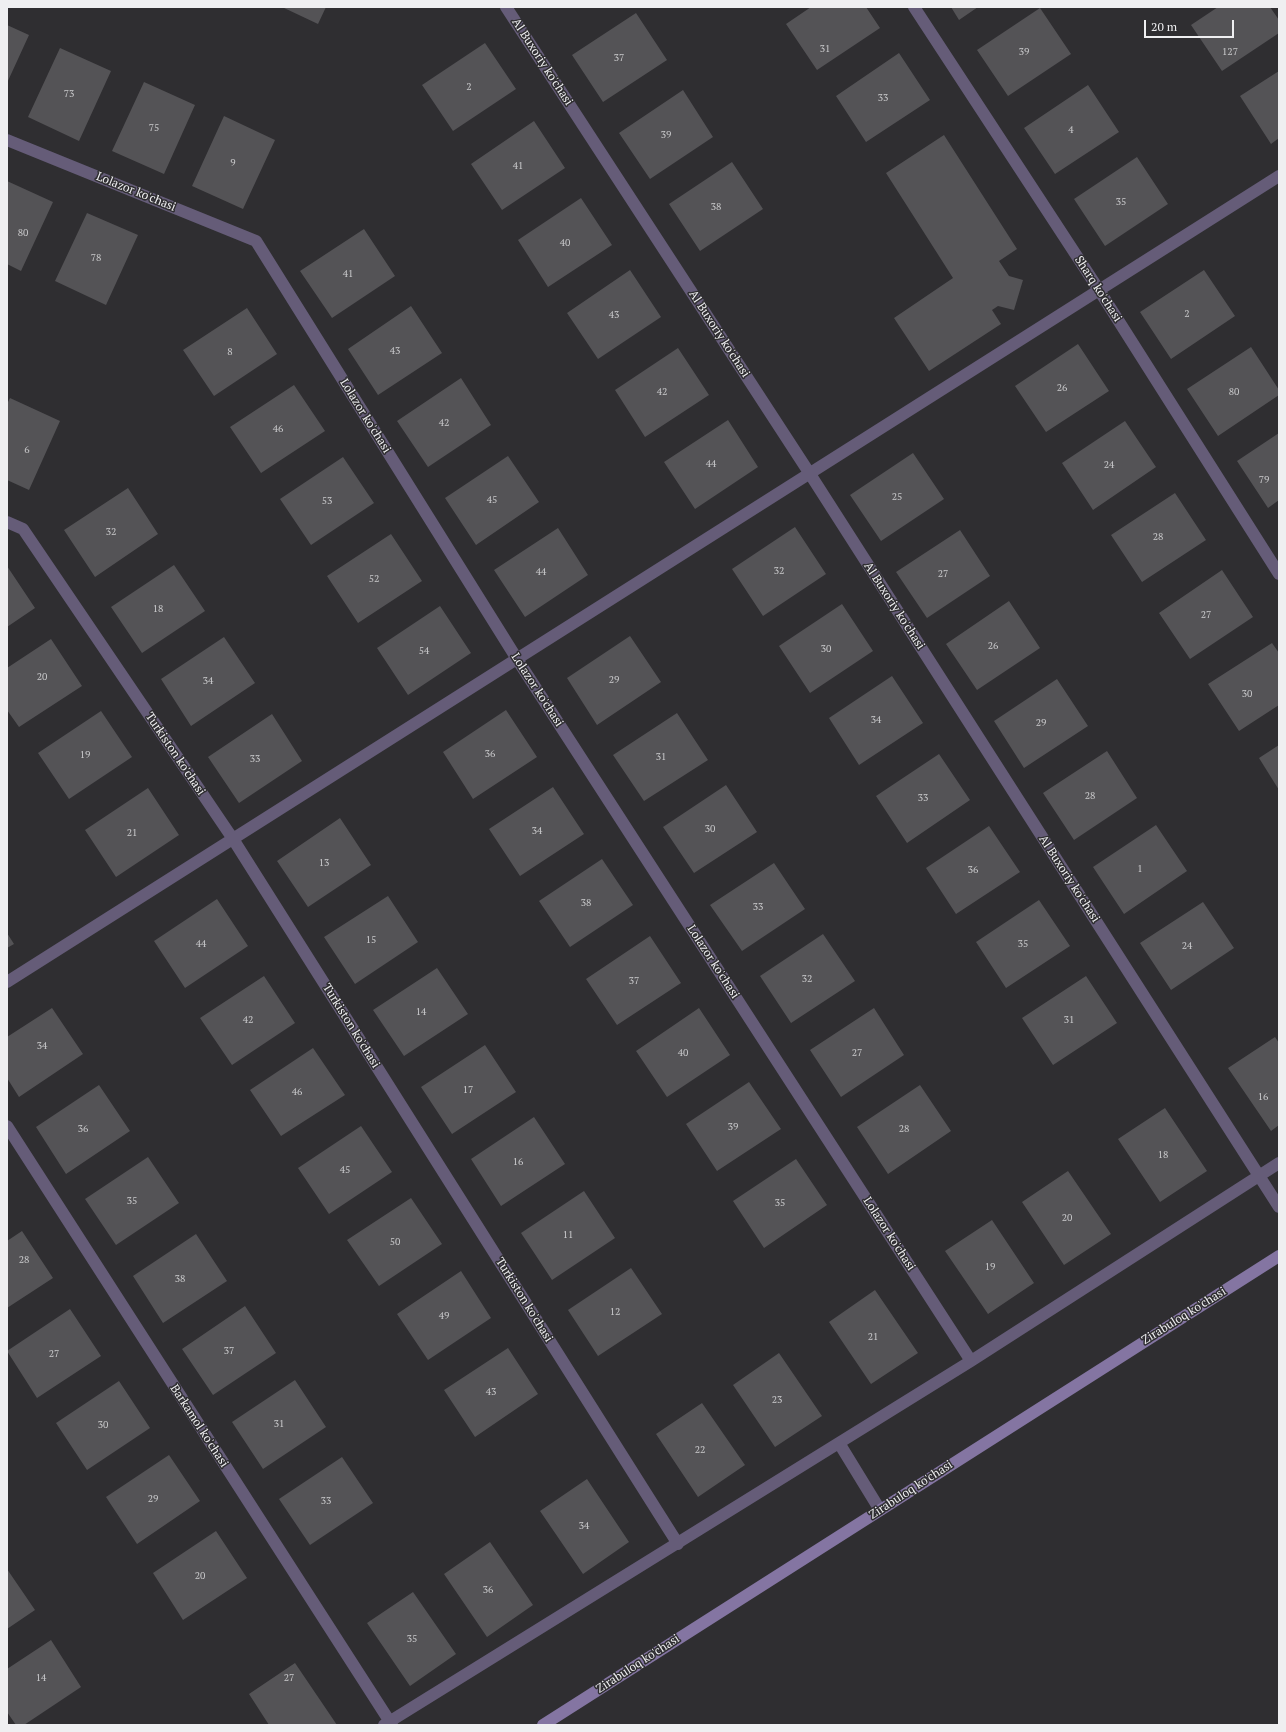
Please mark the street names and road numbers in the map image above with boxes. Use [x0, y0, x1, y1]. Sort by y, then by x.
street label: Al Buxoriy ko'chasi [509, 16, 575, 108]
street label: Lolazor ko'chasi [94, 169, 178, 215]
street label: Sharq ko'chasi [1071, 253, 1125, 325]
street label: Al Buxoriy ko'chasi [686, 288, 752, 380]
street label: Lolazor ko'chasi [336, 376, 394, 456]
street label: Al Buxoriy ko'chasi [861, 560, 927, 652]
street label: Lolazor ko'chasi [508, 651, 566, 729]
street label: Turkiston ko'chasi [142, 710, 208, 798]
street label: Al Buxoriy ko'chasi [1036, 833, 1102, 925]
street label: Lolazor ko'chasi [684, 923, 742, 1001]
street label: Turkiston ko'chasi [319, 981, 383, 1071]
street label: Lolazor ko'chasi [860, 1195, 918, 1273]
street label: Turkiston ko'chasi [492, 1255, 556, 1345]
street label: Zirabuloq ko'chasi [1139, 1284, 1229, 1348]
street label: Barkamol ko'chasi [167, 1382, 231, 1470]
street label: Zirabuloq ko'chasi [867, 1458, 955, 1522]
street label: Zirabuloq ko'chasi [594, 1632, 682, 1696]

